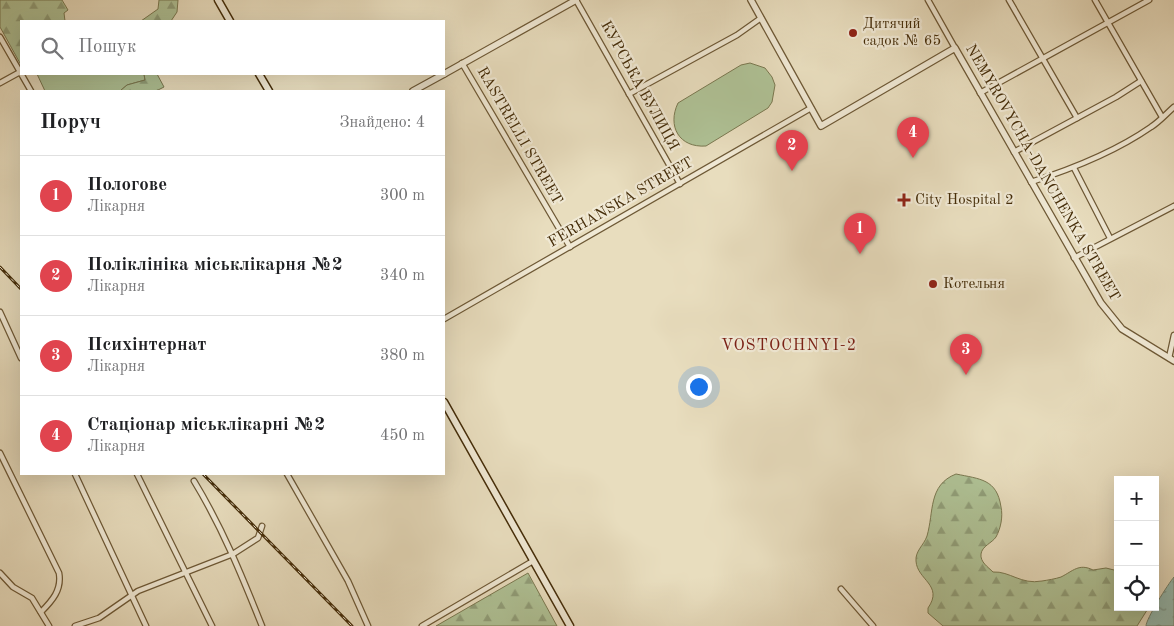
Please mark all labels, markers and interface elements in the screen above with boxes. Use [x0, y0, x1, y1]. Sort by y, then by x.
place label: Дитячий садок № 65 [863, 17, 941, 49]
street label: КУРСЬКА ВУЛИЦЯ [597, 19, 681, 153]
search box [20, 20, 445, 75]
marker: Дитячий садок № 65 [847, 27, 859, 39]
icon: search [38, 34, 66, 62]
text: Пошук [78, 38, 136, 57]
street label: NEMYROVYCHA-DANCHENKA STREET [962, 42, 1122, 304]
street label: RASTRELLI STREET [474, 65, 564, 207]
text: Поруч [40, 112, 101, 133]
text: Знайдено: 4 [340, 115, 425, 131]
pin: 4 [897, 117, 929, 158]
pin: 2 [776, 130, 808, 171]
street label: FERHANSKA STREET [546, 155, 696, 251]
text: Пологове [87, 176, 167, 195]
text: 1 [51, 188, 61, 204]
text: 300 m [380, 188, 425, 204]
marker: City Hospital 2 [897, 193, 911, 207]
place label: City Hospital 2 [915, 193, 1014, 208]
text: Лікарня [87, 199, 145, 215]
pin: 1 [844, 213, 876, 254]
text: Поліклініка міськлікарня №2 [87, 256, 343, 275]
text: 2 [51, 268, 61, 284]
text: 340 m [380, 268, 425, 284]
place label: Котельня [943, 277, 1005, 292]
marker: Котельня [927, 278, 939, 290]
text: Лікарня [87, 279, 145, 295]
pin: 3 [950, 334, 982, 375]
text: Психінтернат [87, 336, 207, 355]
district label: VOSTOCHNYI-2 [721, 338, 857, 354]
text: 3 [51, 348, 61, 364]
text: 380 m [380, 348, 425, 364]
text: Лікарня [87, 359, 145, 375]
your location [686, 374, 712, 400]
text: Стаціонар міськлікарні №2 [87, 416, 325, 435]
text: 4 [51, 428, 61, 444]
text: 450 m [380, 428, 425, 444]
text: Лікарня [87, 439, 145, 455]
map controls [1114, 476, 1159, 611]
button: + [1114, 476, 1159, 521]
button: − [1114, 521, 1159, 566]
button: locate [1114, 566, 1159, 611]

